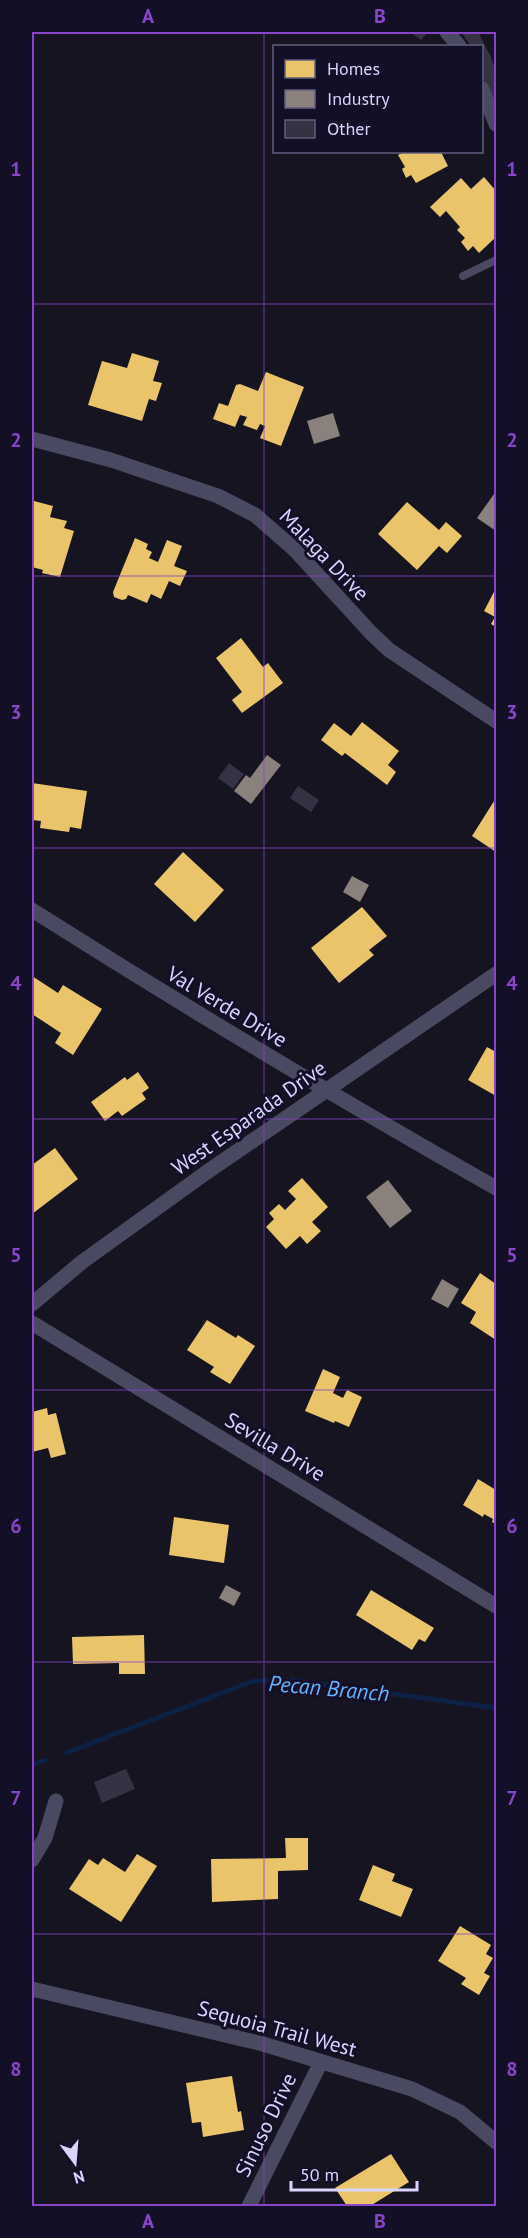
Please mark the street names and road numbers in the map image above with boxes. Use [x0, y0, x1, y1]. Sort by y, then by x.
street label: Malaga Drive [274, 503, 375, 606]
street label: Val Verde Drive [161, 960, 292, 1053]
street label: West Esparada Drive [166, 1054, 331, 1181]
street label: Sevilla Drive [220, 1406, 330, 1487]
street label: Sequoia Trail West [195, 1994, 360, 2063]
street label: Sinuso Drive [229, 2068, 302, 2181]

